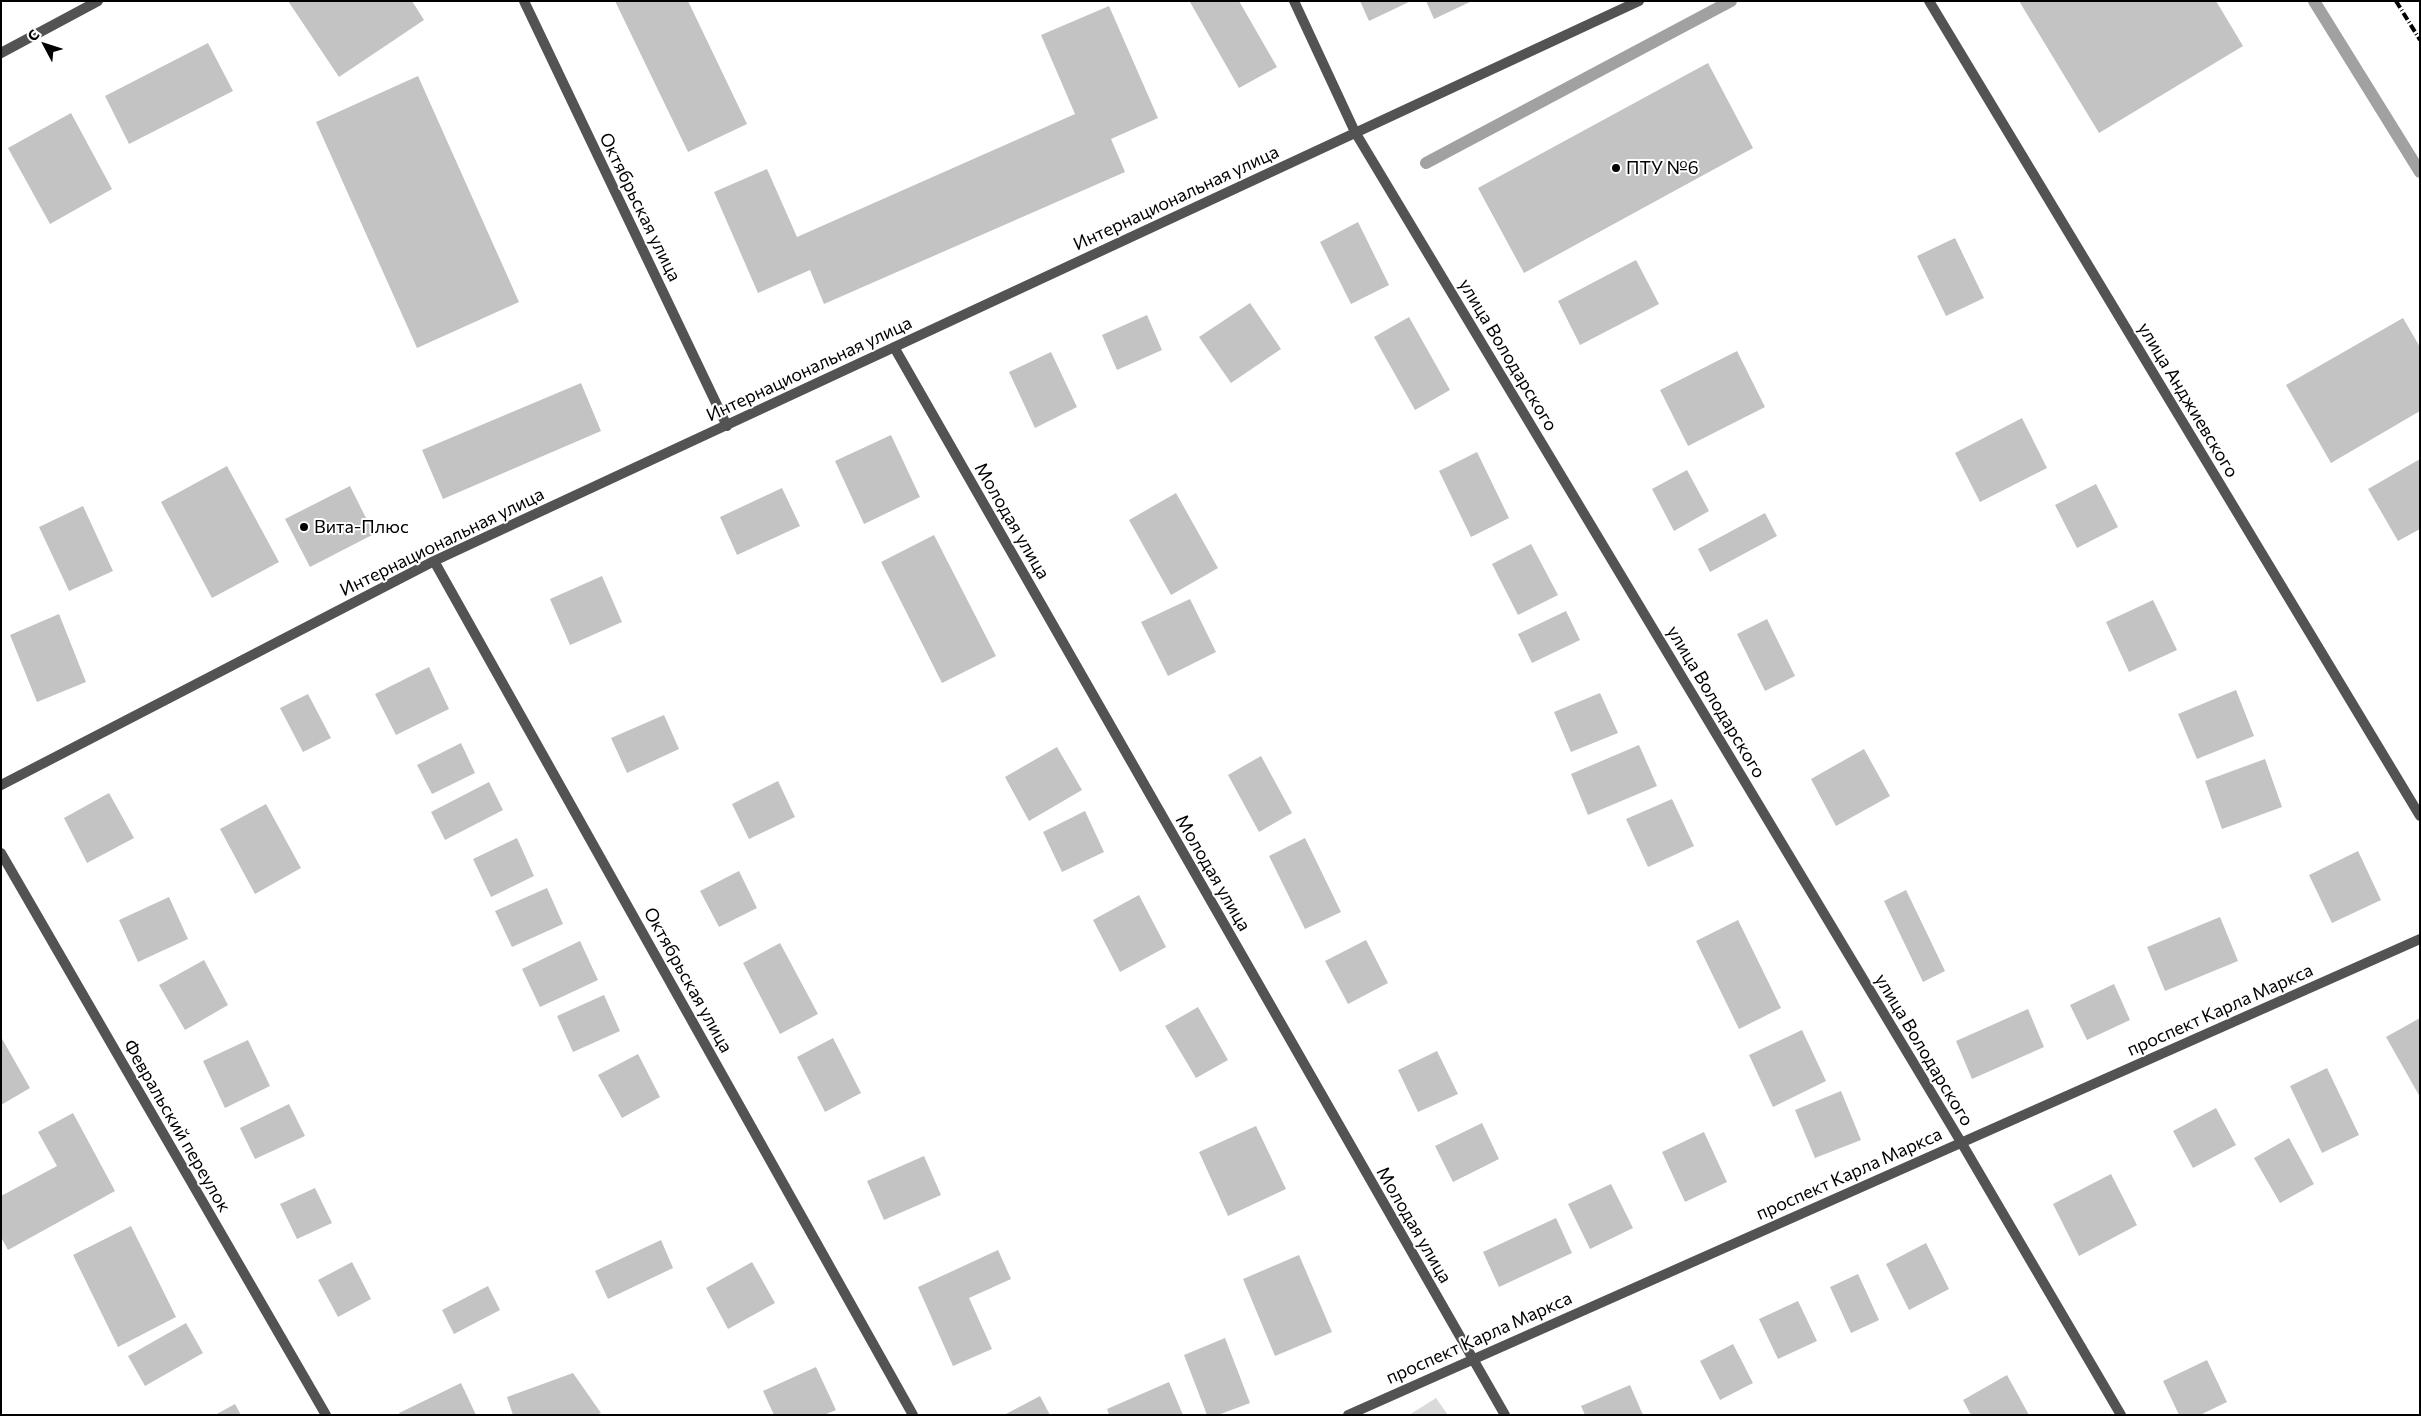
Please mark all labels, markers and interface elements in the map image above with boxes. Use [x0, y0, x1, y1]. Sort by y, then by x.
north arrow [20, 20, 70, 70]
text: С [24, 26, 43, 44]
street label: Октябрьская улица [595, 129, 685, 285]
street label: Интернациональная улица [1070, 141, 1282, 255]
place label: ПТУ №6 [1626, 157, 1699, 179]
marker: ПТУ №6 [1610, 162, 1622, 174]
street label: улица Володарского [1454, 275, 1562, 435]
street label: Интернациональная улица [703, 312, 915, 426]
street label: улица Анджиевского [2133, 319, 2243, 481]
street label: Молодая улица [970, 459, 1054, 583]
street label: Интернациональная улица [336, 483, 548, 601]
place label: Вита-Плюс [314, 516, 409, 538]
marker: Вита-Плюс [298, 521, 310, 533]
street label: улица Володарского [1662, 622, 1770, 782]
street label: Молодая улица [1171, 811, 1255, 935]
street label: Октябрьская улица [639, 904, 737, 1056]
street label: проспект Карла Маркса [2124, 959, 2316, 1061]
street label: улица Володарского [1870, 970, 1978, 1130]
street label: Февральский переулок [119, 1036, 235, 1216]
street label: проспект Карла Маркса [1753, 1123, 1945, 1225]
street label: Молодая улица [1372, 1163, 1456, 1287]
street label: проспект Карла Маркса [1383, 1287, 1575, 1389]

